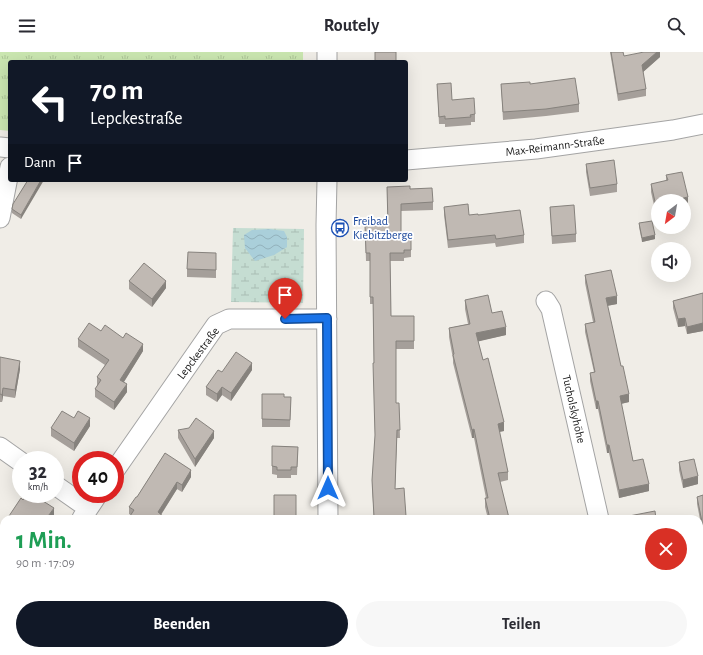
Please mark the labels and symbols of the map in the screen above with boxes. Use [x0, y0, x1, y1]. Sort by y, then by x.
street label: Max-Reimann-Straße [505, 134, 605, 158]
north arrow [651, 194, 691, 234]
place label: Freibad Kiebitzberge [353, 215, 413, 241]
bus stop icon: Freibad Kiebitzberge [330, 218, 350, 238]
pin [268, 278, 302, 319]
street label: Lepckestraße [175, 325, 221, 381]
street label: Tucholskyhöhe [559, 374, 588, 445]
speed limit sign: 40 [72, 451, 124, 503]
position arrow [307, 467, 349, 509]

